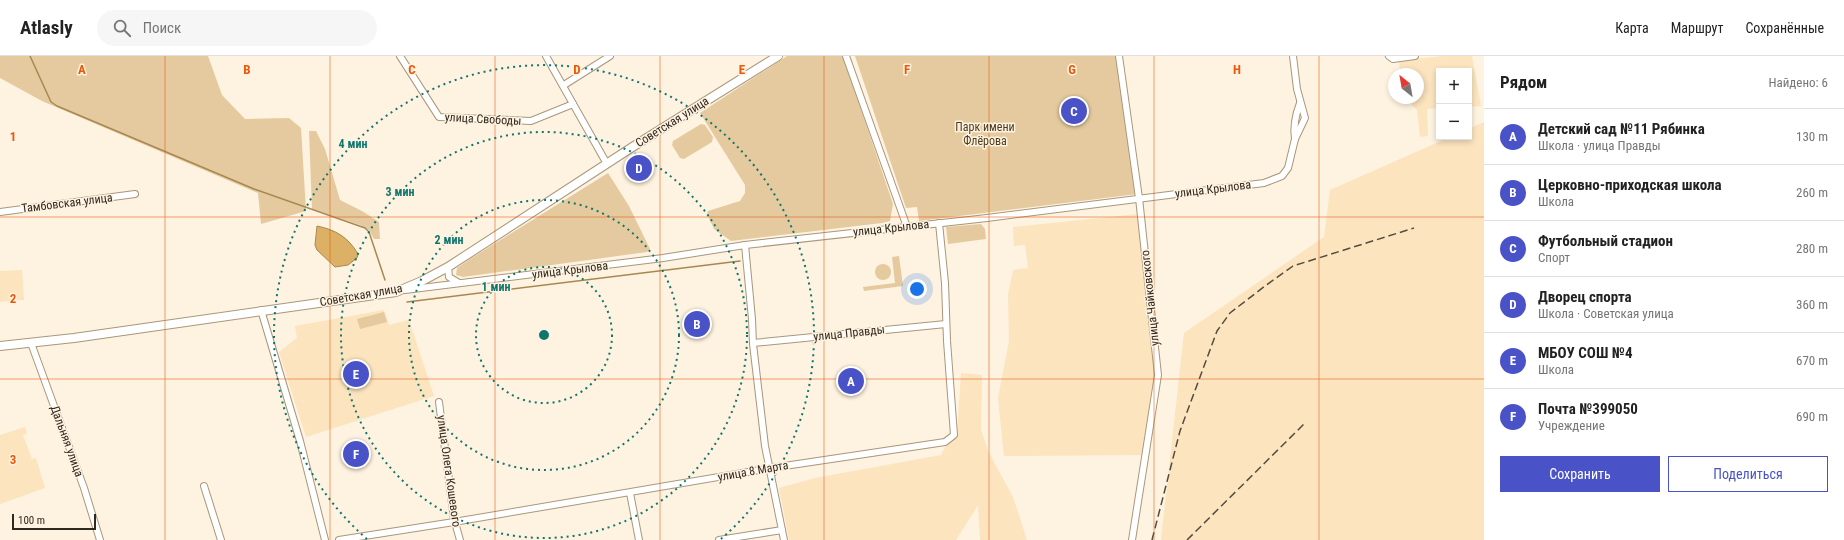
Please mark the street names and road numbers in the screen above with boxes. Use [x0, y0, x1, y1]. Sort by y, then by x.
street label: Советская улица [633, 94, 711, 150]
street label: улица Свободы [444, 110, 522, 128]
street label: улица Крылова [1174, 177, 1252, 201]
street label: Тамбовская улица [21, 190, 114, 216]
street label: улица Крылова [852, 217, 930, 239]
street label: улица Чайковского [1138, 249, 1162, 347]
street label: улица Крылова [531, 258, 609, 282]
street label: Советская улица [319, 281, 404, 309]
street label: улица Правды [813, 322, 885, 344]
street label: Дальняя улица [48, 403, 86, 479]
street label: улица Олега Кошевого [434, 414, 464, 528]
street label: улица 8 Марта [717, 458, 790, 484]

